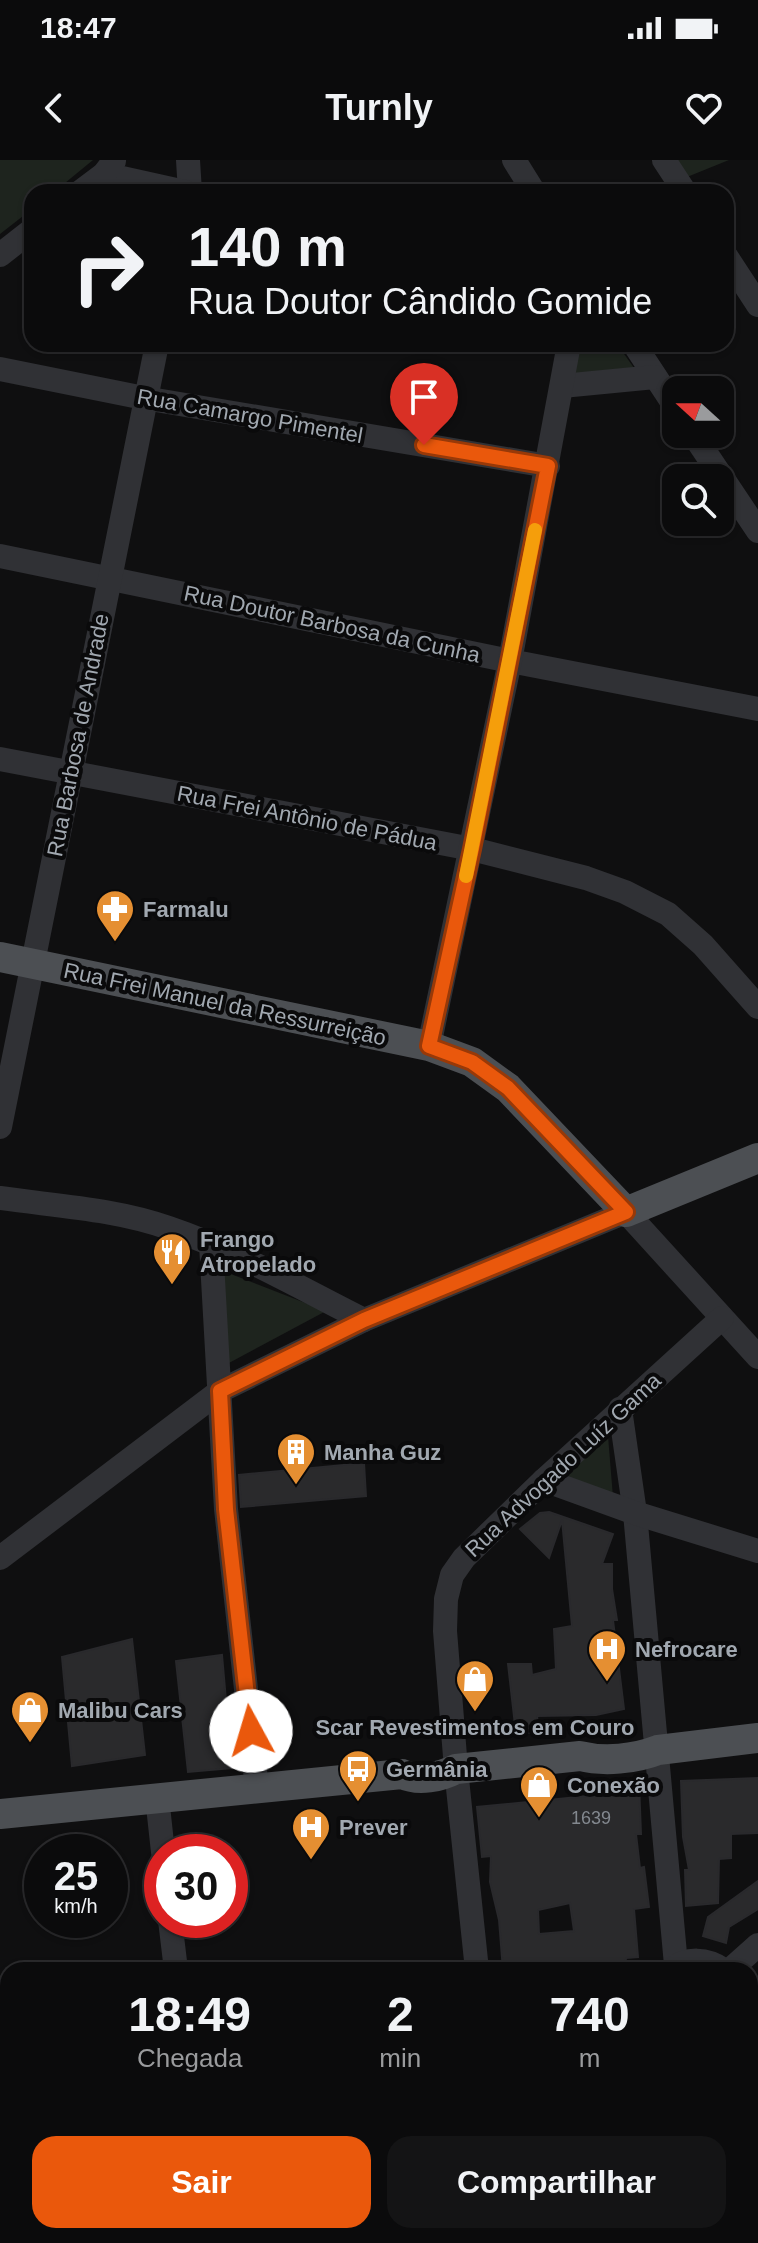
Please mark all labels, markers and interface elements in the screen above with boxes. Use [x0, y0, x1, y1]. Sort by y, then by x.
text: 18:47 [40, 11, 117, 44]
icon: back [32, 86, 76, 130]
icon: heart [682, 86, 726, 130]
text: Turnly [325, 87, 433, 128]
text: 140 m [188, 215, 347, 278]
icon: right [56, 216, 160, 320]
text: Rua Doutor Cândido Gomide [188, 281, 652, 322]
pin [390, 363, 458, 445]
icon: arrive [402, 375, 446, 419]
north arrow [662, 376, 734, 448]
map controls [662, 376, 734, 536]
street label: Rua Camargo Pimentel [135, 384, 365, 448]
button: search [662, 464, 734, 536]
street label: Rua Doutor Barbosa da Cunha [182, 580, 483, 668]
street label: Rua Barbosa de Andrade [42, 611, 114, 859]
street label: Rua Frei Antônio de Pádua [175, 781, 440, 856]
pharmacy icon: Farmalu [94, 888, 136, 943]
place label: Farmalu [143, 897, 229, 922]
street label: Rua Frei Manuel da Ressurreição [62, 958, 388, 1050]
place label: Frango Atropelado [200, 1227, 316, 1277]
restaurant icon: Frango Atropelado [151, 1231, 193, 1286]
street label: Rua Advogado Luíz Gama [460, 1367, 666, 1562]
building icon: Manha Guz [275, 1431, 317, 1486]
place label: Manha Guz [324, 1440, 441, 1465]
hospital icon: Nefrocare [586, 1628, 628, 1683]
place label: Nefrocare [635, 1637, 738, 1662]
shop icon: Scar Revestimentos em Couro [454, 1658, 496, 1713]
shop icon: Malibu Cars [9, 1689, 51, 1744]
position arrow [209, 1689, 293, 1773]
place label: Malibu Cars [58, 1698, 183, 1723]
place label: Scar Revestimentos em Couro [315, 1715, 635, 1740]
bus stop icon: Germânia [337, 1748, 379, 1803]
place label: Germânia [386, 1757, 488, 1782]
shop icon: Conexão [518, 1764, 560, 1819]
place label: Conexão [567, 1773, 660, 1798]
hospital icon: Prever [290, 1806, 332, 1861]
house number: 1639 [571, 1808, 611, 1828]
place label: Prever [339, 1815, 408, 1840]
speed limit sign: 30 [144, 1834, 248, 1938]
text: 25 [54, 1854, 98, 1898]
text: km/h [54, 1895, 98, 1917]
text: 18:49 [128, 1988, 251, 2041]
text: 2 [387, 1988, 414, 2041]
text: 740 [550, 1988, 630, 2041]
text: Chegada [137, 2043, 242, 2073]
text: min [379, 2043, 421, 2073]
text: m [579, 2043, 600, 2073]
button: Sair [32, 2136, 371, 2228]
button: Compartilhar [387, 2136, 726, 2228]

